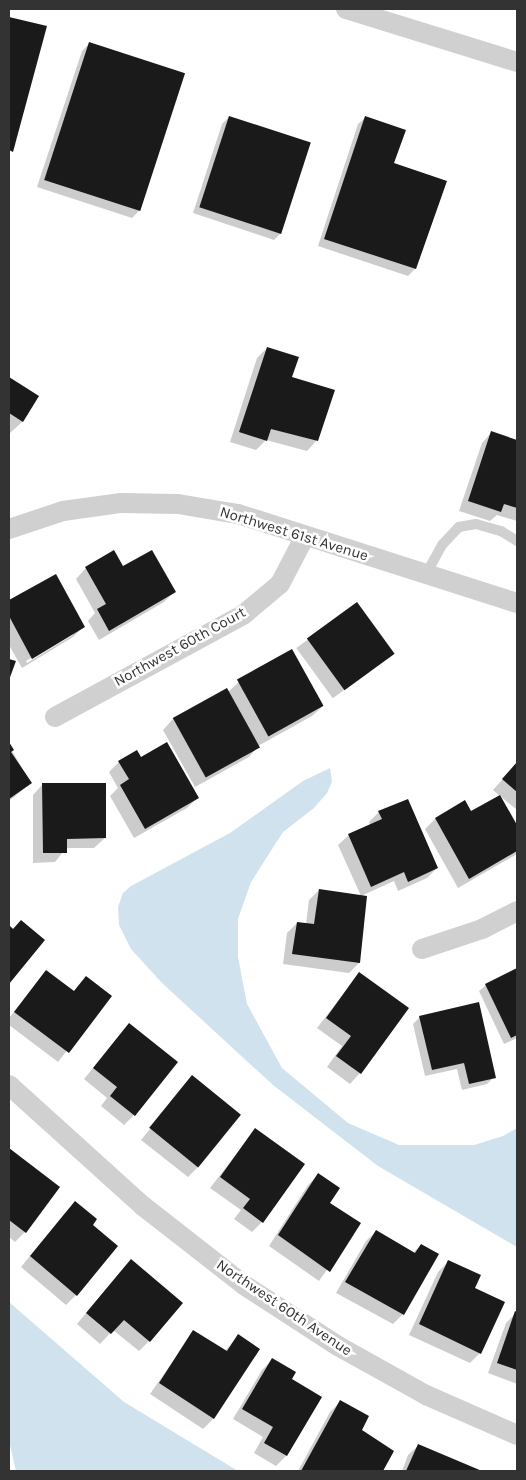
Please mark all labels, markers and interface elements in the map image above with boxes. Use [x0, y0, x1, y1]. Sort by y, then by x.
street label: Northwest 61st Avenue [218, 503, 370, 565]
street label: Northwest 60th Court [111, 603, 249, 691]
street label: Northwest 60th Avenue [213, 1256, 355, 1360]

